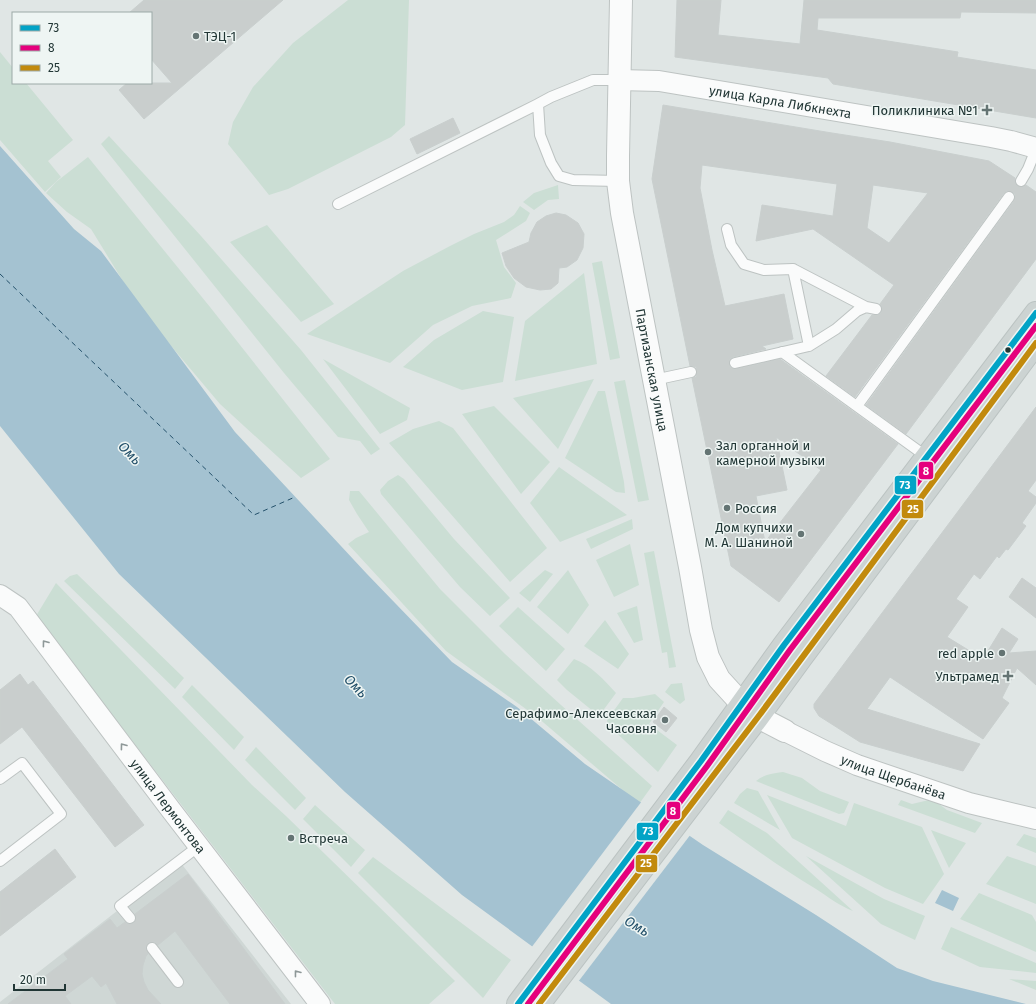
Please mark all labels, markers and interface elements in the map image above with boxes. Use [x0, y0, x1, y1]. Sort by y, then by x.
legend [12, 12, 152, 84]
text: 73 [48, 21, 59, 35]
place label: ТЭЦ-1 [204, 29, 236, 44]
marker: ТЭЦ-1 [191, 31, 201, 41]
text: 8 [48, 41, 55, 55]
text: 25 [48, 61, 60, 75]
street label: улица Карла Либкнехта [708, 83, 852, 121]
place label: Поликлиника №1 [872, 103, 978, 118]
marker: Поликлиника №1 [981, 104, 993, 116]
street label: Партизанская улица [632, 307, 671, 433]
unlabelled marker [1003, 345, 1013, 355]
water label: Омь [114, 438, 145, 469]
place label: Зал органной и камерной музыки [716, 438, 825, 468]
marker: Зал органной и камерной музыки [703, 447, 713, 457]
line badge: 8 [918, 461, 934, 480]
text: 8 [923, 465, 930, 478]
line badge: 73 [894, 475, 917, 495]
text: 73 [900, 479, 911, 492]
line badge: 25 [901, 499, 924, 519]
place label: Россия [735, 501, 777, 516]
marker: Россия [722, 503, 732, 513]
text: 25 [907, 503, 919, 516]
place label: Дом купчихи М. А. Шаниной [705, 520, 793, 550]
marker: Дом купчихи М. А. Шаниной [796, 529, 806, 539]
one-way arrow [42, 640, 49, 647]
place label: red apple [938, 646, 994, 661]
marker: red apple [997, 648, 1007, 658]
place label: Ультрамед [935, 669, 999, 684]
marker: Ультрамед [1002, 670, 1014, 682]
water label: Омь [340, 671, 371, 702]
place label: Серафимо-Алексеевская Часовня [505, 706, 657, 736]
marker: Серафимо-Алексеевская Часовня [660, 715, 670, 725]
one-way arrow [121, 744, 128, 751]
street label: улица Щербанёва [838, 752, 948, 803]
street label: улица Лермонтова [127, 756, 209, 856]
line badge: 8 [666, 801, 681, 820]
text: 8 [670, 805, 677, 818]
line badge: 73 [636, 822, 659, 841]
text: 73 [643, 825, 654, 838]
place label: Встреча [299, 831, 348, 846]
marker: Встреча [286, 833, 296, 843]
line badge: 25 [635, 854, 658, 873]
text: 25 [640, 857, 652, 870]
water label: Омь [621, 912, 652, 940]
scale bar [14, 966, 65, 992]
one-way arrow [294, 971, 301, 978]
text: 20 m [20, 973, 46, 987]

